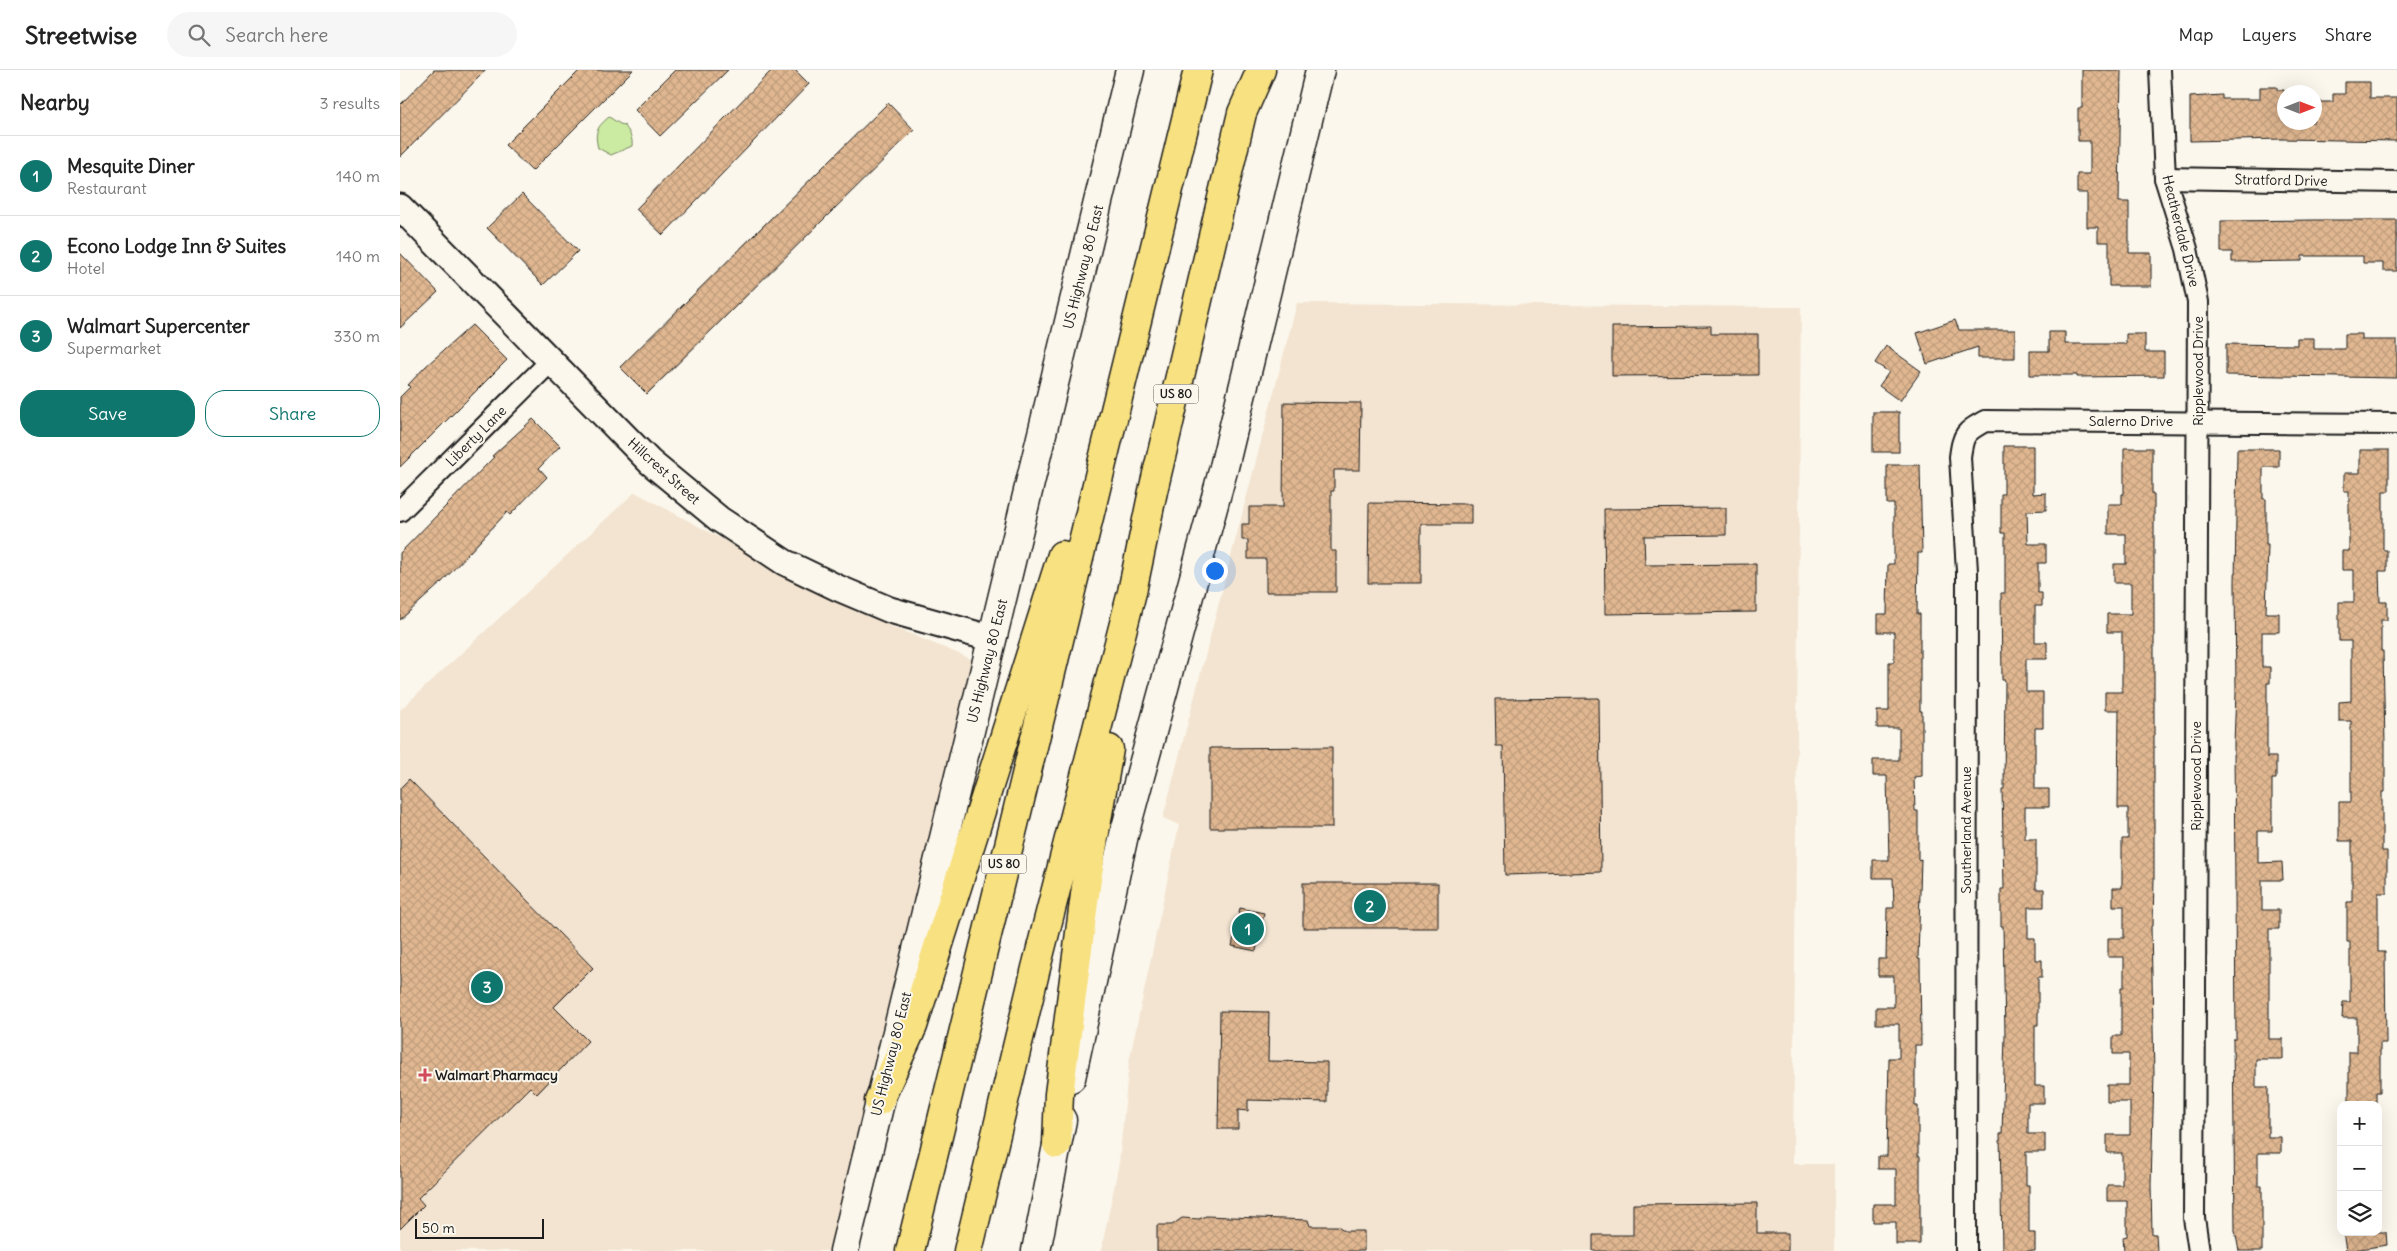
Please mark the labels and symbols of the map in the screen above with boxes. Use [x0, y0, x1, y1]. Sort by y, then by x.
north arrow [2277, 85, 2322, 130]
street label: Stratford Drive [2234, 170, 2328, 190]
street label: Heatherdale Drive [2158, 173, 2204, 289]
street label: US Highway 80 East [1059, 203, 1107, 331]
street label: Ripplewood Drive [2189, 316, 2207, 426]
road number: US 80 [1154, 384, 1198, 404]
street label: Liberty Lane [442, 402, 510, 470]
street label: Salerno Drive [2089, 412, 2173, 430]
street label: Hillcrest Street [624, 434, 704, 508]
your location [1202, 558, 1228, 584]
street label: US Highway 80 East [963, 597, 1011, 725]
street label: Ripplewood Drive [2187, 721, 2205, 831]
street label: Southerland Avenue [1957, 766, 1975, 894]
road number: US 80 [982, 854, 1026, 874]
pin: 2 [1354, 887, 1386, 925]
pin: 1 [1232, 910, 1264, 948]
pin: 3 [471, 968, 503, 1006]
street label: US Highway 80 East [867, 990, 915, 1118]
place label: Walmart Pharmacy [435, 1066, 558, 1084]
marker: Walmart Pharmacy [419, 1069, 431, 1081]
scale bar [415, 1216, 544, 1239]

